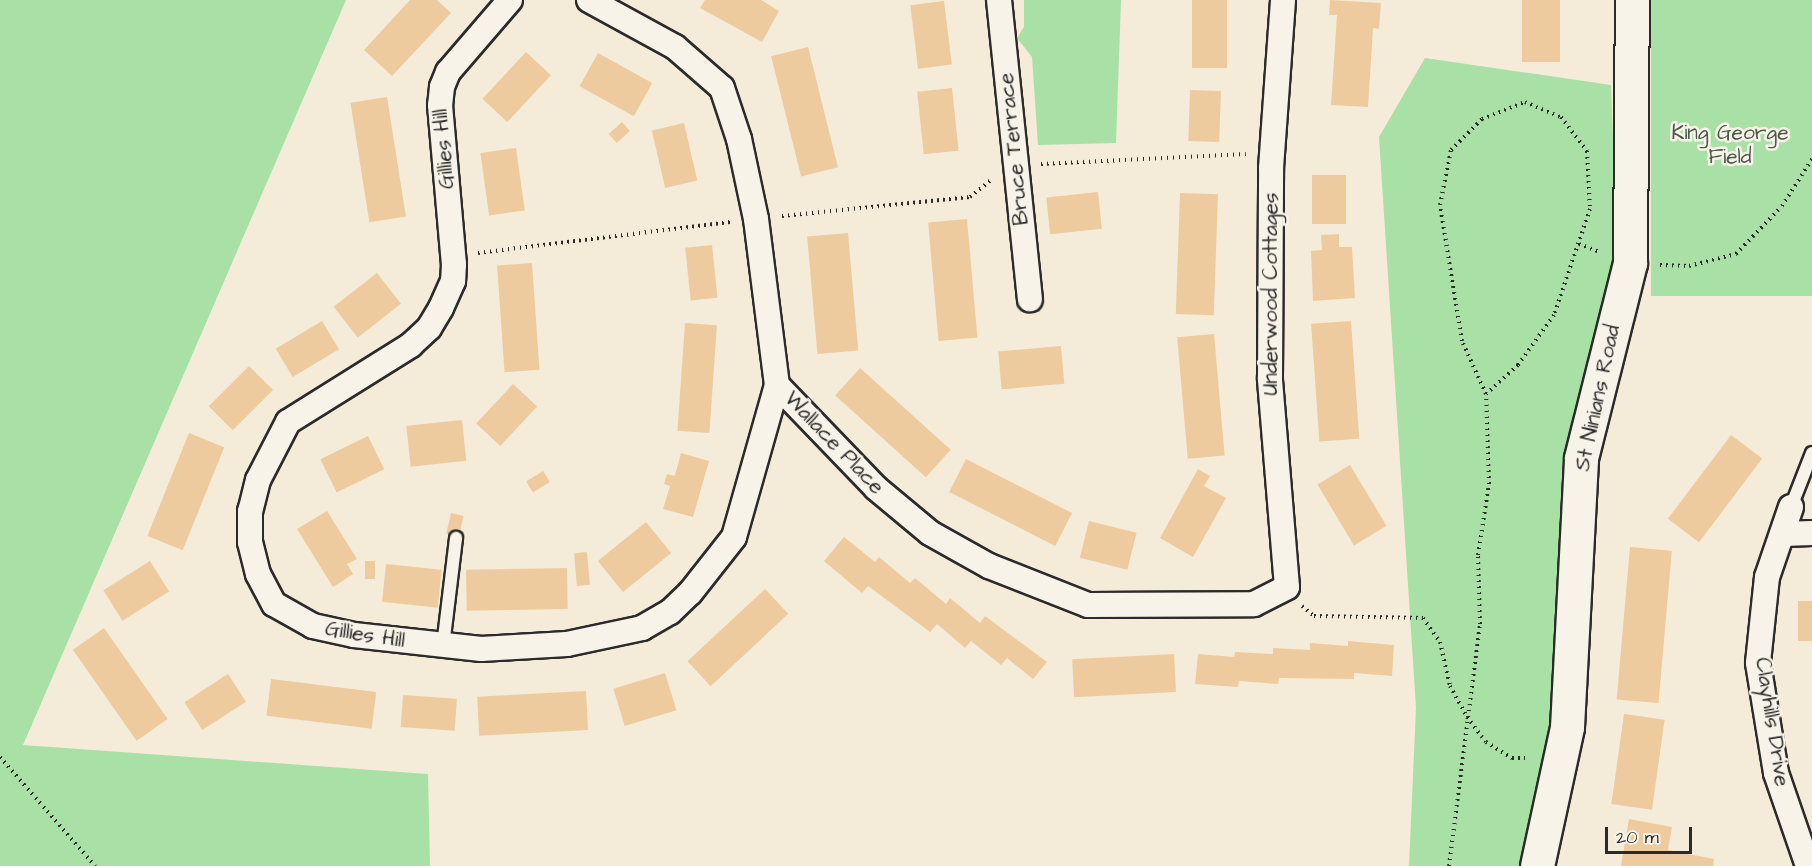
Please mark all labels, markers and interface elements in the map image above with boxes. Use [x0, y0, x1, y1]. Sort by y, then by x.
street label: Bruce Terrace [993, 72, 1035, 226]
street label: Gillies Hill [428, 108, 460, 190]
park label: King George Field [1671, 120, 1789, 170]
street label: Underwood Cottages [1258, 193, 1284, 395]
street label: St Ninians Road [1570, 323, 1626, 473]
street label: Wallace Place [779, 386, 889, 500]
street label: Gillies Hill [323, 616, 407, 654]
street label: Clayhills Drive [1749, 656, 1795, 788]
scale bar [1608, 815, 1695, 853]
text: 20 m [1616, 825, 1659, 850]

